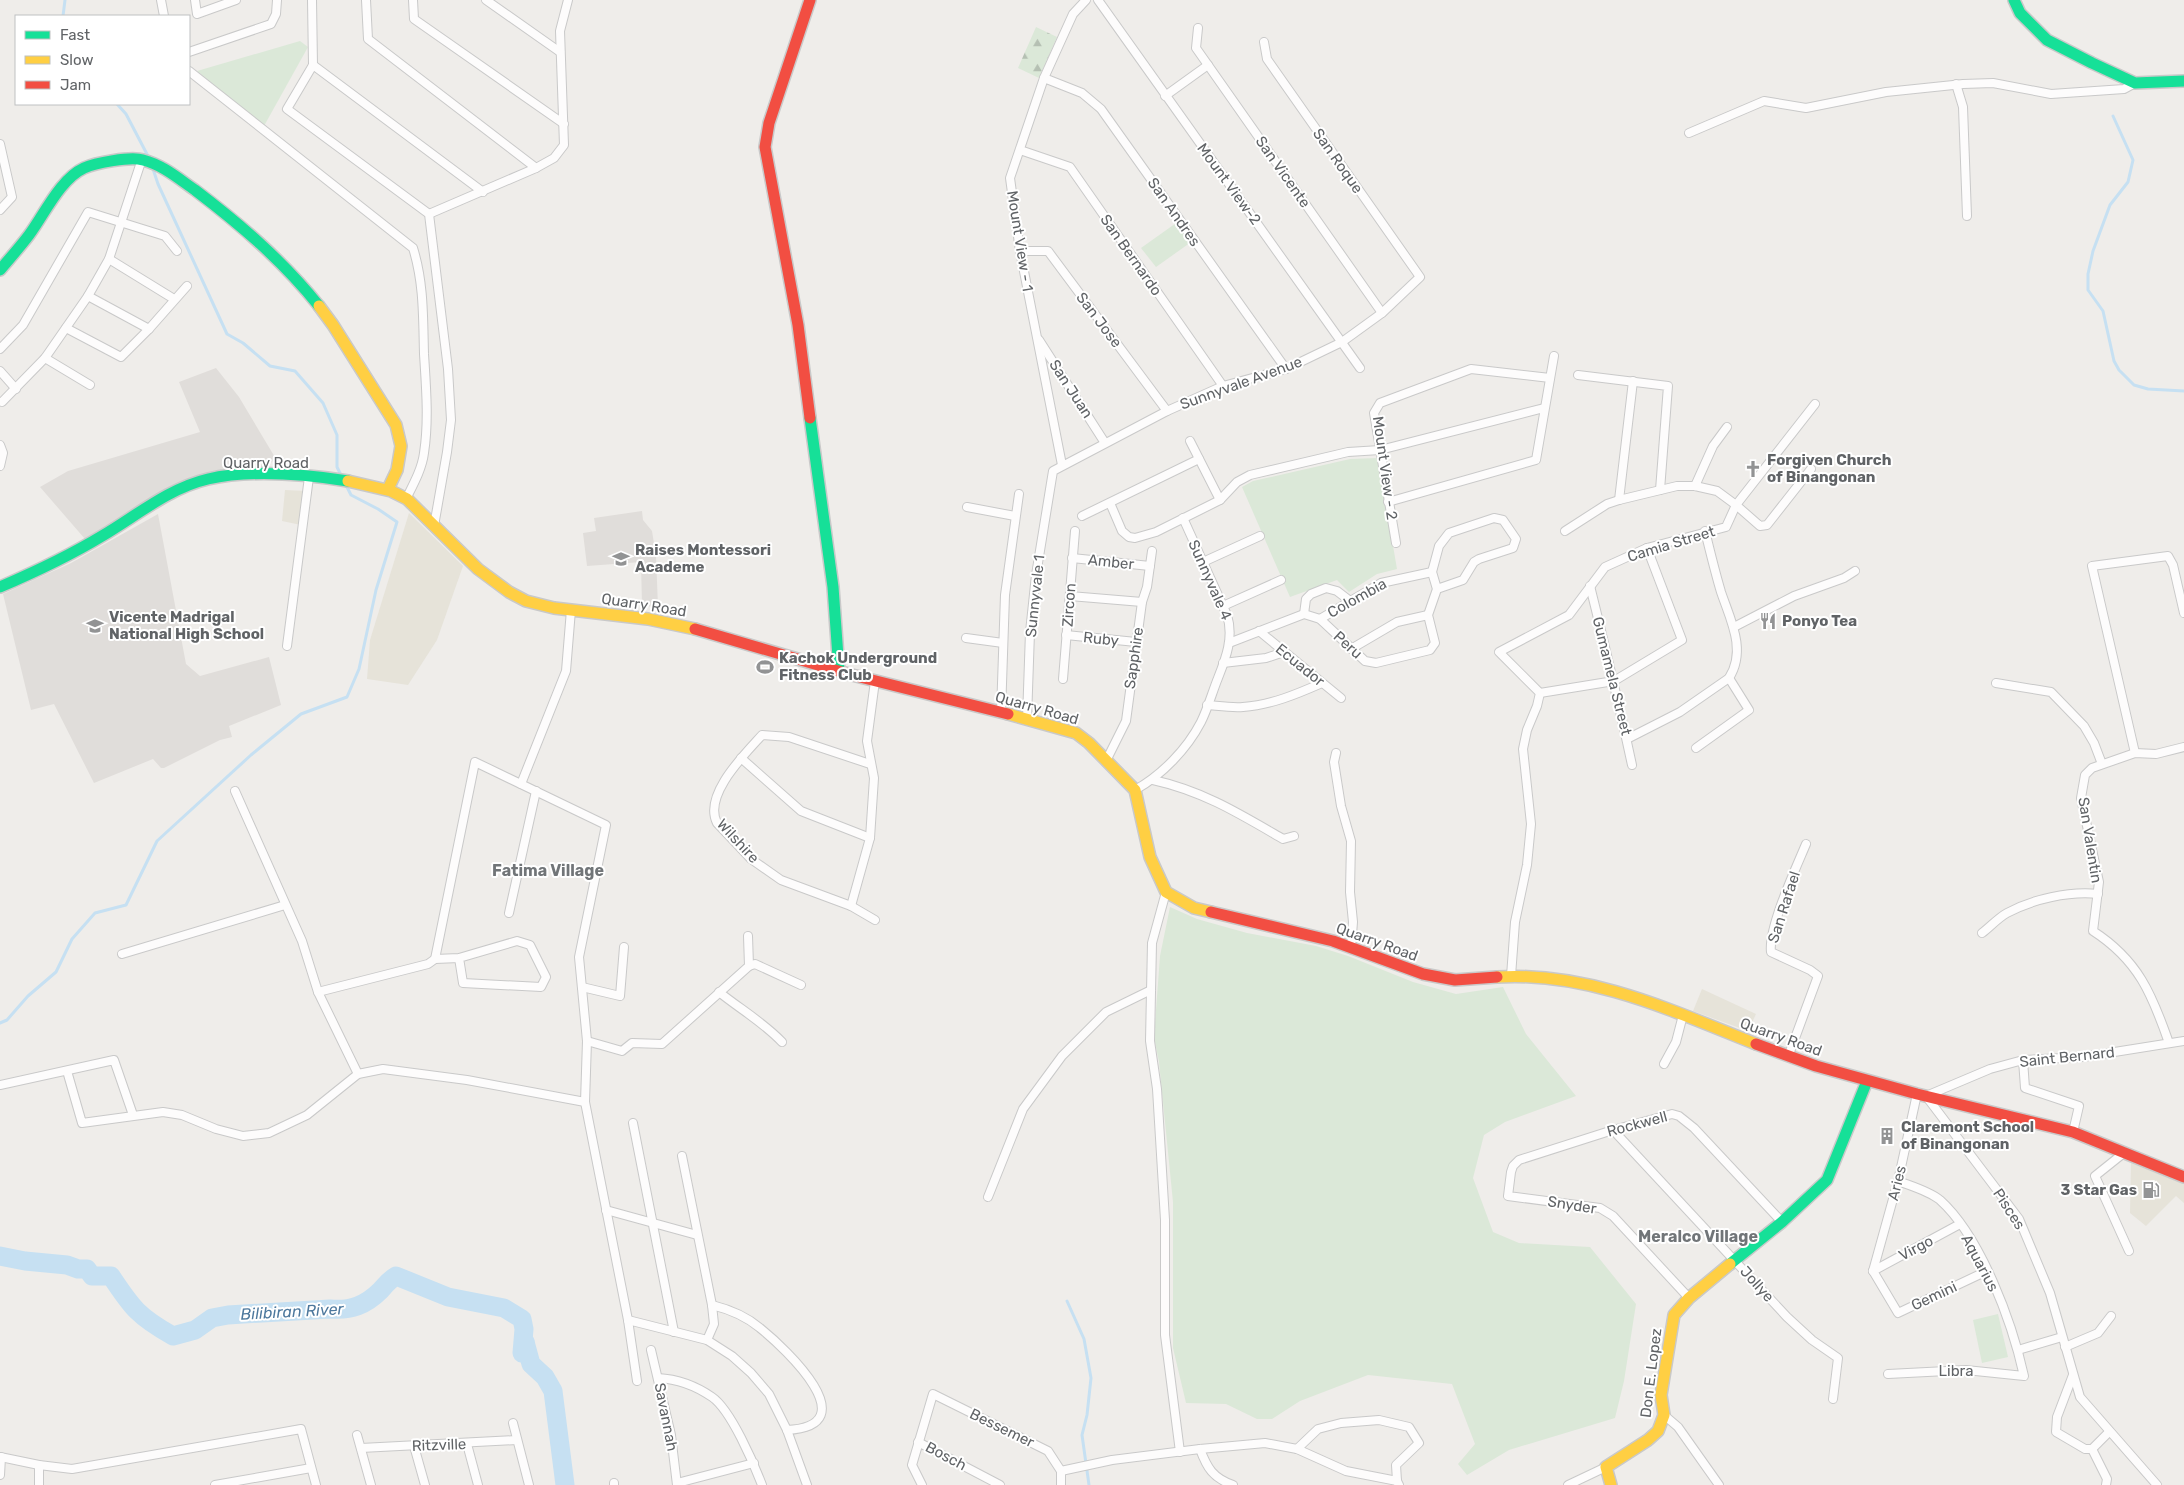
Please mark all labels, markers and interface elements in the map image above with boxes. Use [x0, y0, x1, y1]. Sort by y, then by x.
legend [15, 15, 190, 105]
text: Fast [60, 26, 90, 44]
text: Slow [60, 51, 93, 69]
text: Jam [60, 76, 91, 94]
street label: San Roque [1309, 125, 1367, 197]
street label: San Vicente [1252, 133, 1314, 211]
street label: Mount View-2 [1193, 140, 1265, 228]
street label: San Andres [1144, 174, 1204, 250]
street label: Mount View - 1 [1003, 189, 1037, 293]
street label: San Bernardo [1096, 211, 1166, 299]
street label: San Jose [1072, 289, 1126, 351]
street label: Sunnyvale Avenue [1177, 353, 1305, 413]
street label: San Juan [1045, 356, 1097, 422]
street label: Mount View - 2 [1369, 415, 1401, 521]
place label: Forgiven Church of Binangonan [1767, 451, 1891, 486]
street label: Quarry Road [223, 454, 309, 472]
church icon: Forgiven Church of Binangonan [1743, 459, 1763, 479]
street label: Camia Street [1625, 522, 1717, 566]
street label: Sunnyvale 4 [1184, 537, 1236, 623]
place label: Raises Montessori Academe [635, 541, 771, 576]
school or university icon: Raises Montessori Academe [611, 549, 631, 569]
street label: Amber [1087, 551, 1135, 573]
street label: Sunnyvale 1 [1022, 554, 1048, 638]
street label: Colombia [1324, 574, 1390, 622]
street label: Zircon [1058, 582, 1080, 628]
street label: Quarry Road [600, 589, 688, 621]
place label: Vicente Madrigal National High School [109, 608, 264, 643]
restaurant icon: Ponyo Tea [1758, 611, 1778, 631]
place label: Ponyo Tea [1782, 612, 1857, 630]
street label: Gumamela Street [1589, 615, 1635, 737]
school or university icon: Vicente Madrigal National High School [85, 616, 105, 636]
street label: Sapphire [1121, 626, 1147, 690]
street label: Peru [1330, 627, 1366, 663]
street label: Ruby [1082, 628, 1120, 650]
street label: Ecuador [1272, 640, 1328, 690]
place label: Kachok Underground Fitness Club [779, 649, 937, 684]
sports icon: Kachok Underground Fitness Club [755, 657, 775, 677]
street label: Quarry Road [993, 687, 1081, 729]
street label: San Valentin [2074, 796, 2106, 884]
street label: Wilshire [713, 815, 763, 867]
district label: Fatima Village [492, 861, 604, 880]
street label: San Rafael [1764, 869, 1804, 945]
street label: Quarry Road [1334, 919, 1420, 965]
street label: Quarry Road [1738, 1014, 1824, 1060]
street label: Saint Bernard [2018, 1043, 2116, 1071]
street label: Rockwell [1605, 1107, 1669, 1141]
place label: Claremont School of Binangonan [1901, 1118, 2034, 1153]
building icon: Claremont School of Binangonan [1877, 1126, 1897, 1146]
street label: Aries [1884, 1163, 1910, 1202]
fuel station icon: 3 Star Gas [2141, 1180, 2161, 1200]
place label: 3 Star Gas [2060, 1181, 2137, 1199]
street label: Pisces [1989, 1185, 2029, 1233]
street label: Snyder [1546, 1192, 1598, 1218]
district label: Meralco Village [1638, 1227, 1758, 1246]
street label: Virgo [1896, 1231, 1936, 1265]
street label: Aquarius [1957, 1231, 2003, 1295]
street label: Jollye [1736, 1262, 1778, 1306]
street label: Gemini [1908, 1278, 1960, 1314]
water label: Bilibiran River [240, 1299, 345, 1324]
street label: Don E. Lopez [1637, 1327, 1665, 1419]
street label: Libra [1939, 1362, 1973, 1380]
street label: Savannah [651, 1381, 681, 1453]
street label: Bessemer [967, 1405, 1037, 1451]
street label: Ritzville [411, 1435, 467, 1455]
street label: Bosch [922, 1438, 970, 1474]

